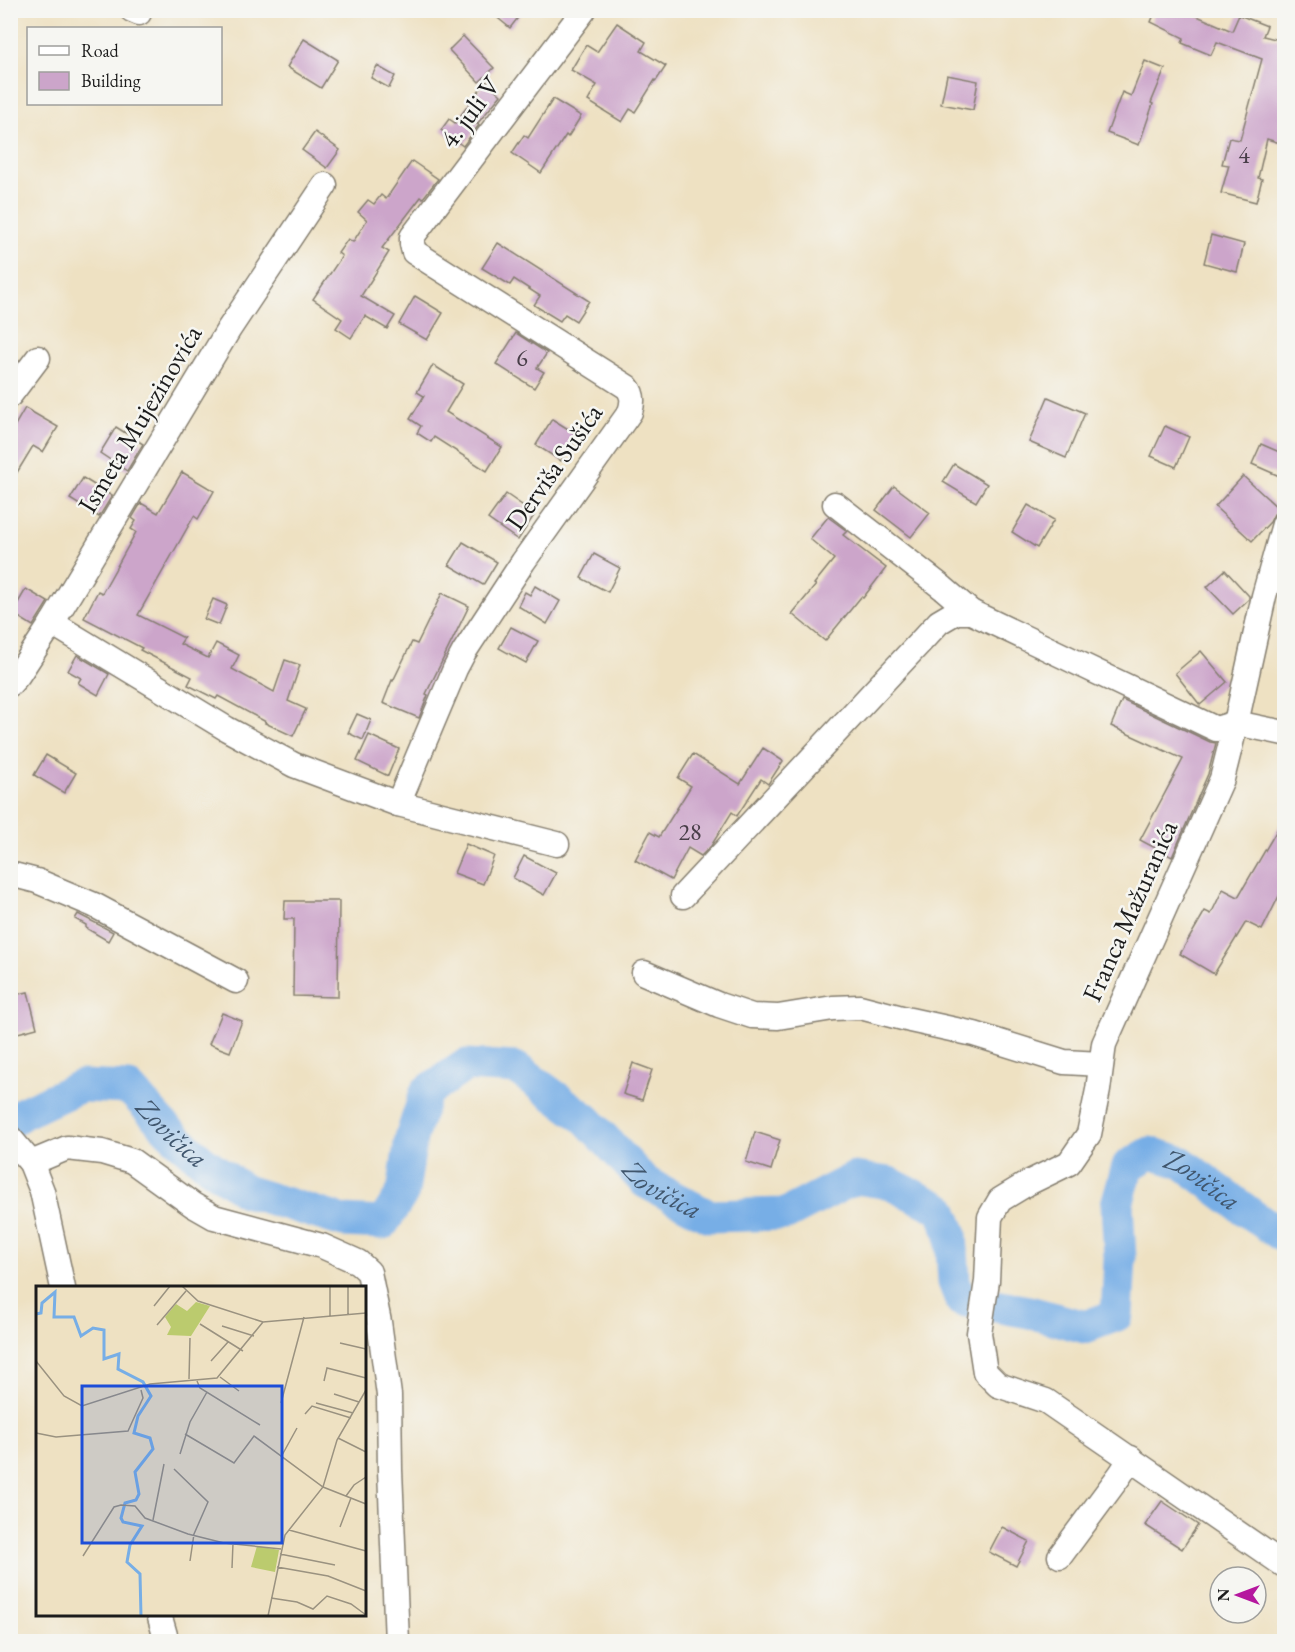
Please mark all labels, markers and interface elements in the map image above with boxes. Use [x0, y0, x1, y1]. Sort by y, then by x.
legend [27, 27, 222, 105]
text: Road [81, 39, 120, 62]
street label: 4. juli V [431, 68, 509, 155]
text: Building [81, 69, 141, 92]
house number: 4 [1238, 139, 1250, 170]
street label: Ismeta Mujezinovića [70, 318, 210, 519]
house number: 6 [516, 342, 528, 373]
street label: Derviša Sušića [497, 396, 610, 537]
street label: Franca Mažuranića [1074, 814, 1185, 1007]
house number: 28 [678, 816, 702, 847]
water label: Zovičica [128, 1089, 216, 1175]
water label: Zovičica [1159, 1140, 1248, 1218]
water label: Zovičica [614, 1151, 708, 1227]
inset map [36, 1286, 366, 1616]
north arrow [1208, 1565, 1268, 1625]
text: N [1213, 1588, 1234, 1601]

